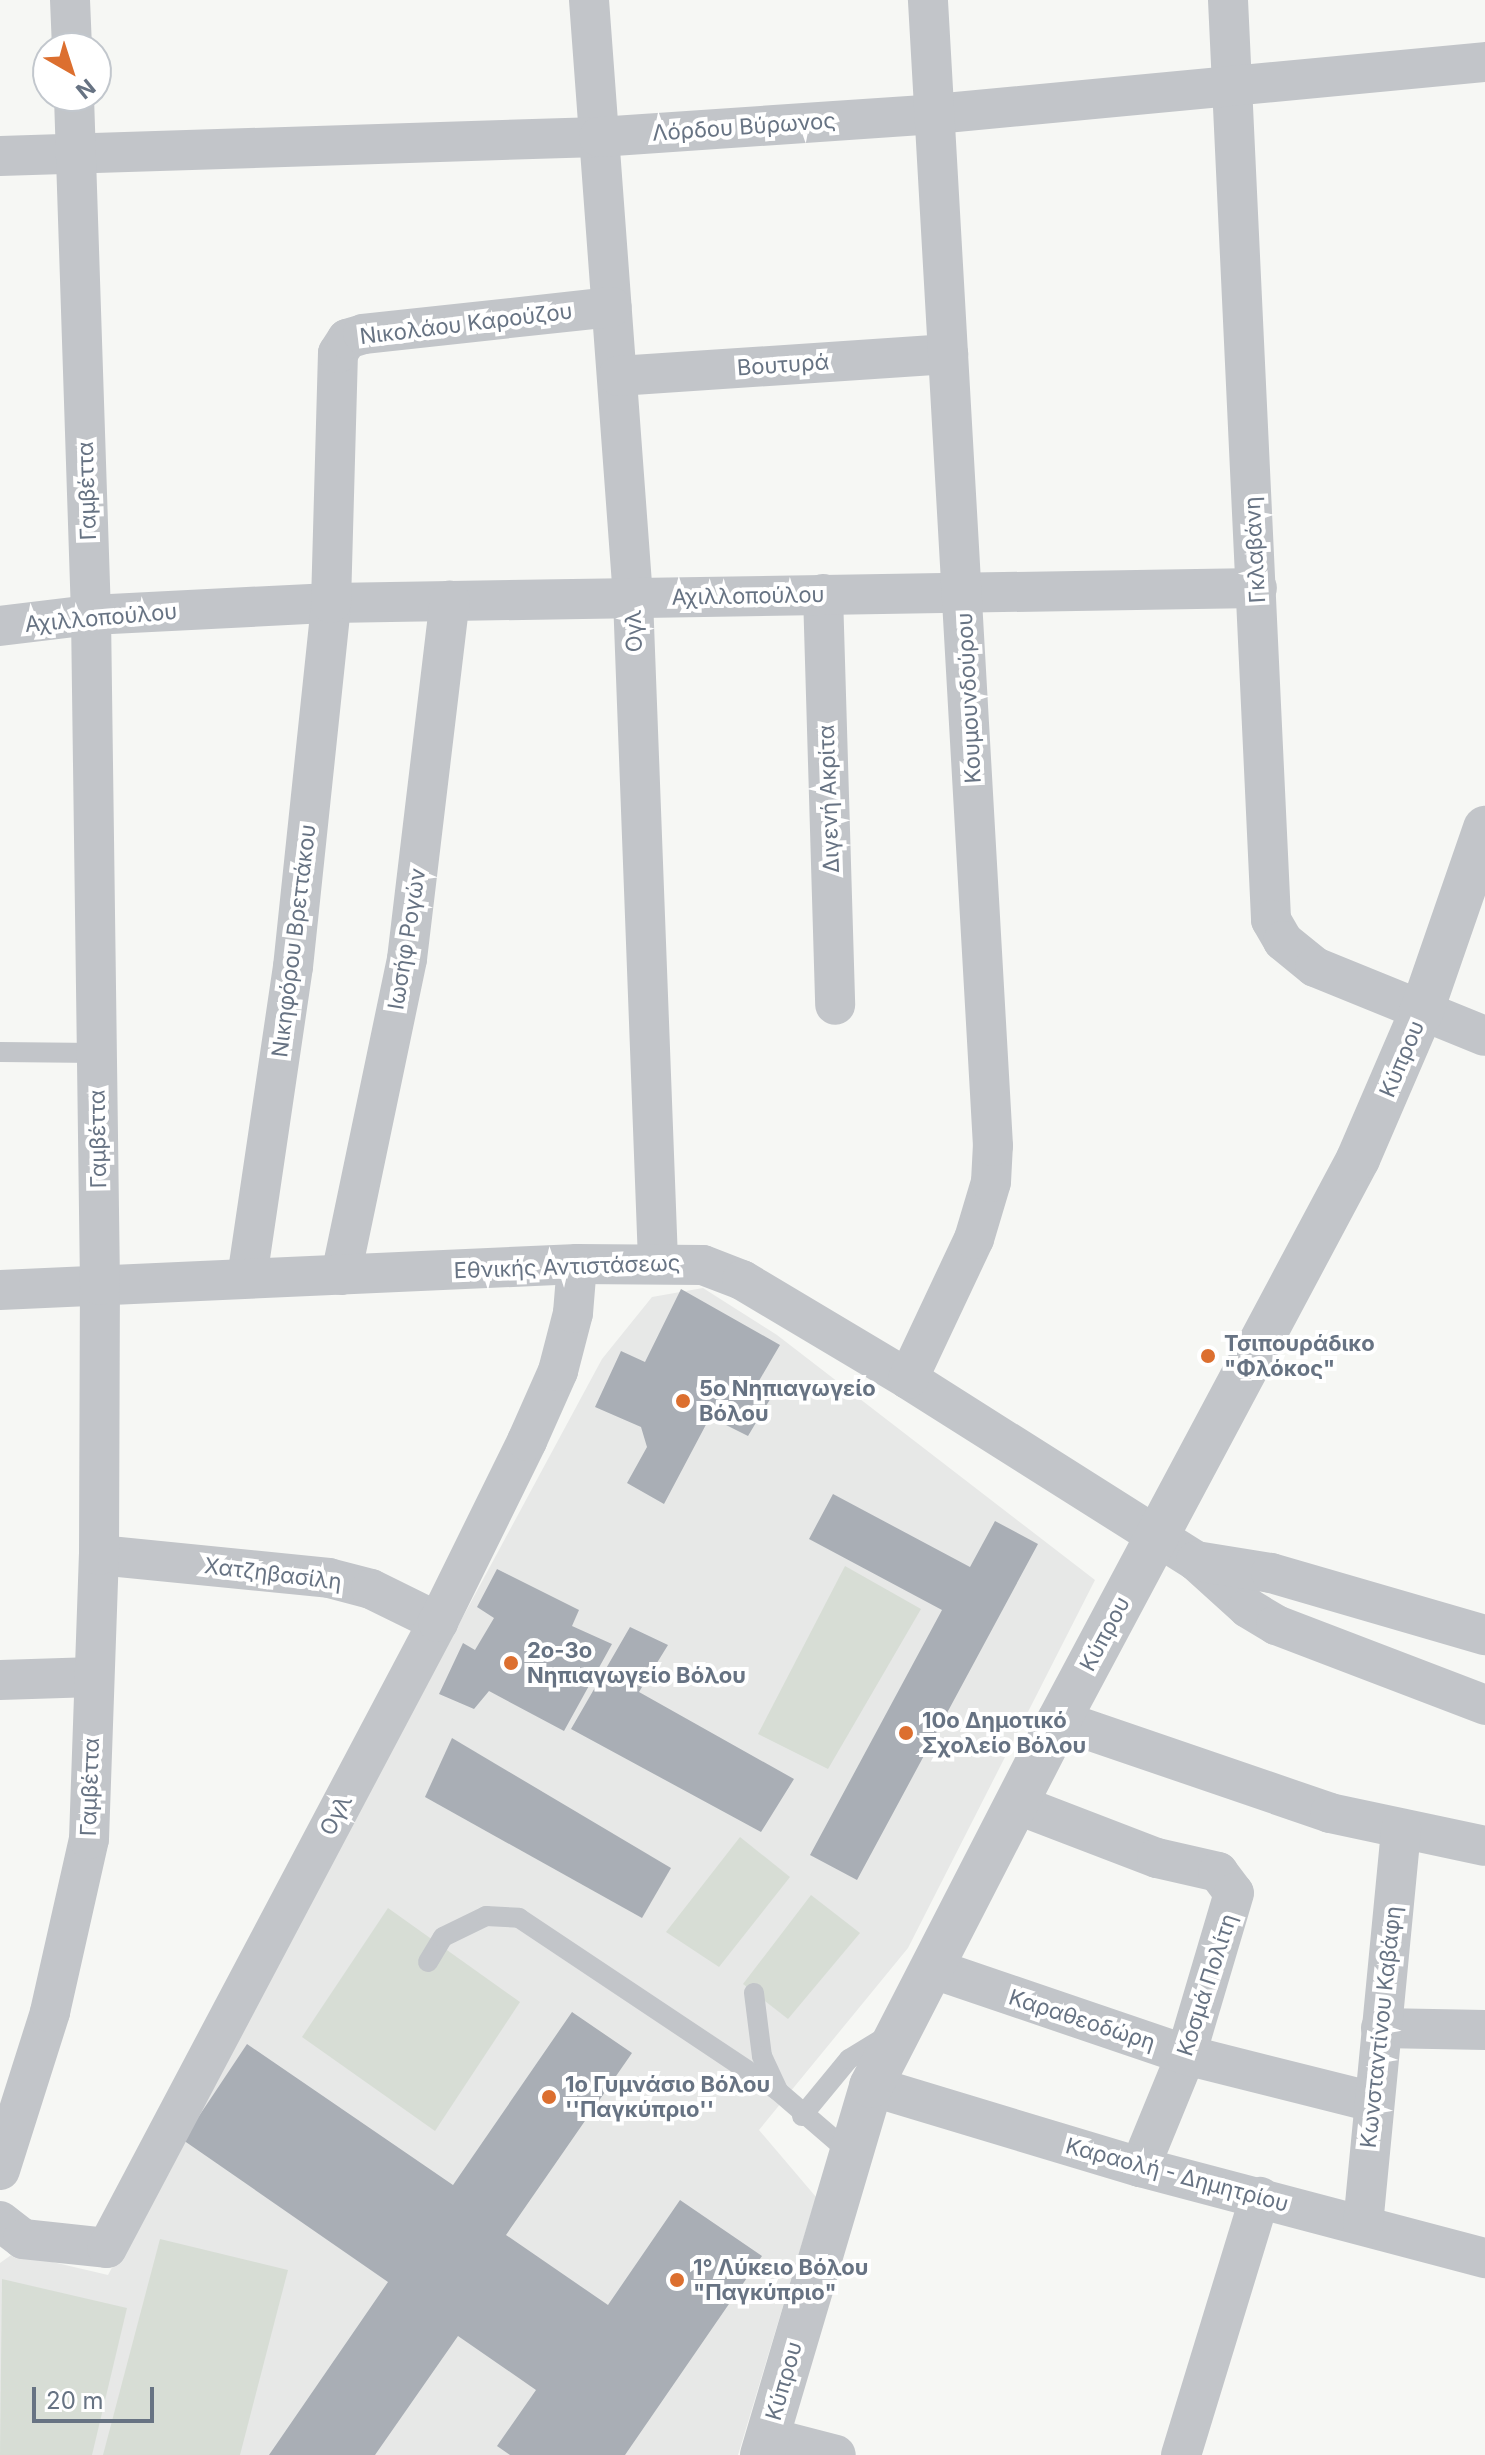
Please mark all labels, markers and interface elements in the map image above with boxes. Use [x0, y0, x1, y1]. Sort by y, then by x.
north arrow [32, 32, 112, 112]
text: N [71, 74, 101, 104]
street label: Λόρδου Βύρωνος [651, 107, 837, 147]
street label: Νικολάου Καρούζου [358, 298, 574, 350]
street label: Βουτυρά [736, 349, 830, 381]
street label: Γαμβέττα [72, 441, 102, 541]
street label: Γκλαβάνη [1239, 496, 1271, 604]
street label: Αχιλλοπούλου [671, 581, 825, 611]
street label: Αχιλλοπούλου [24, 598, 178, 638]
street label: Ογλ [620, 609, 648, 653]
street label: Κουμουνδούρου [951, 612, 987, 784]
street label: Διγενή Ακρίτα [813, 725, 845, 873]
street label: Νικηφόρου Βρεττάκου [267, 823, 321, 1059]
street label: Ιωσήφ Ρογών [383, 866, 431, 1012]
street label: Κύπρου [1374, 1017, 1430, 1101]
street label: Γαμβέττα [84, 1090, 112, 1188]
street label: Εθνικής Αντιστάσεως [453, 1250, 681, 1284]
place label: Τσιπουράδικο "Φλόκος" [1224, 1330, 1375, 1382]
marker: Τσιπουράδικο "Φλόκος" [1199, 1347, 1217, 1365]
place label: 5ο Νηπιαγωγείο Βόλου [699, 1375, 876, 1426]
marker: 5ο Νηπιαγωγείο Βόλου [674, 1392, 692, 1410]
street label: Χατζηβασίλη [203, 1552, 343, 1596]
street label: Κύπρου [1074, 1592, 1136, 1676]
place label: 2ο-3ο Νηπιαγωγείο Βόλου [527, 1637, 746, 1688]
marker: 2ο-3ο Νηπιαγωγείο Βόλου [502, 1654, 520, 1672]
place label: 10ο Δημοτικό Σχολείο Βόλου [922, 1707, 1086, 1758]
marker: 10ο Δημοτικό Σχολείο Βόλου [897, 1724, 915, 1742]
street label: Γαμβέττα [75, 1737, 105, 1837]
street label: Ογλ [314, 1790, 358, 1840]
street label: Κωνσταντίνου Καβάφη [1355, 1905, 1407, 2149]
street label: Κοσμά Πολίτη [1172, 1911, 1242, 2059]
street label: Καραθεοδώρη [1005, 1984, 1159, 2056]
place label: 1ο Γυμνάσιο Βόλου ''Παγκύπριο'' [565, 2071, 770, 2122]
marker: 1ο Γυμνάσιο Βόλου ''Παγκύπριο'' [540, 2088, 558, 2106]
street label: Καραολή - Δημητρίου [1063, 2133, 1291, 2217]
place label: 1° Λύκειο Βόλου "Παγκύπριο" [693, 2254, 868, 2306]
marker: 1° Λύκειο Βόλου "Παγκύπριο" [668, 2271, 686, 2289]
street label: Κύπρου [760, 2339, 808, 2423]
scale bar [36, 2371, 158, 2421]
text: 20 m [46, 2386, 104, 2415]

